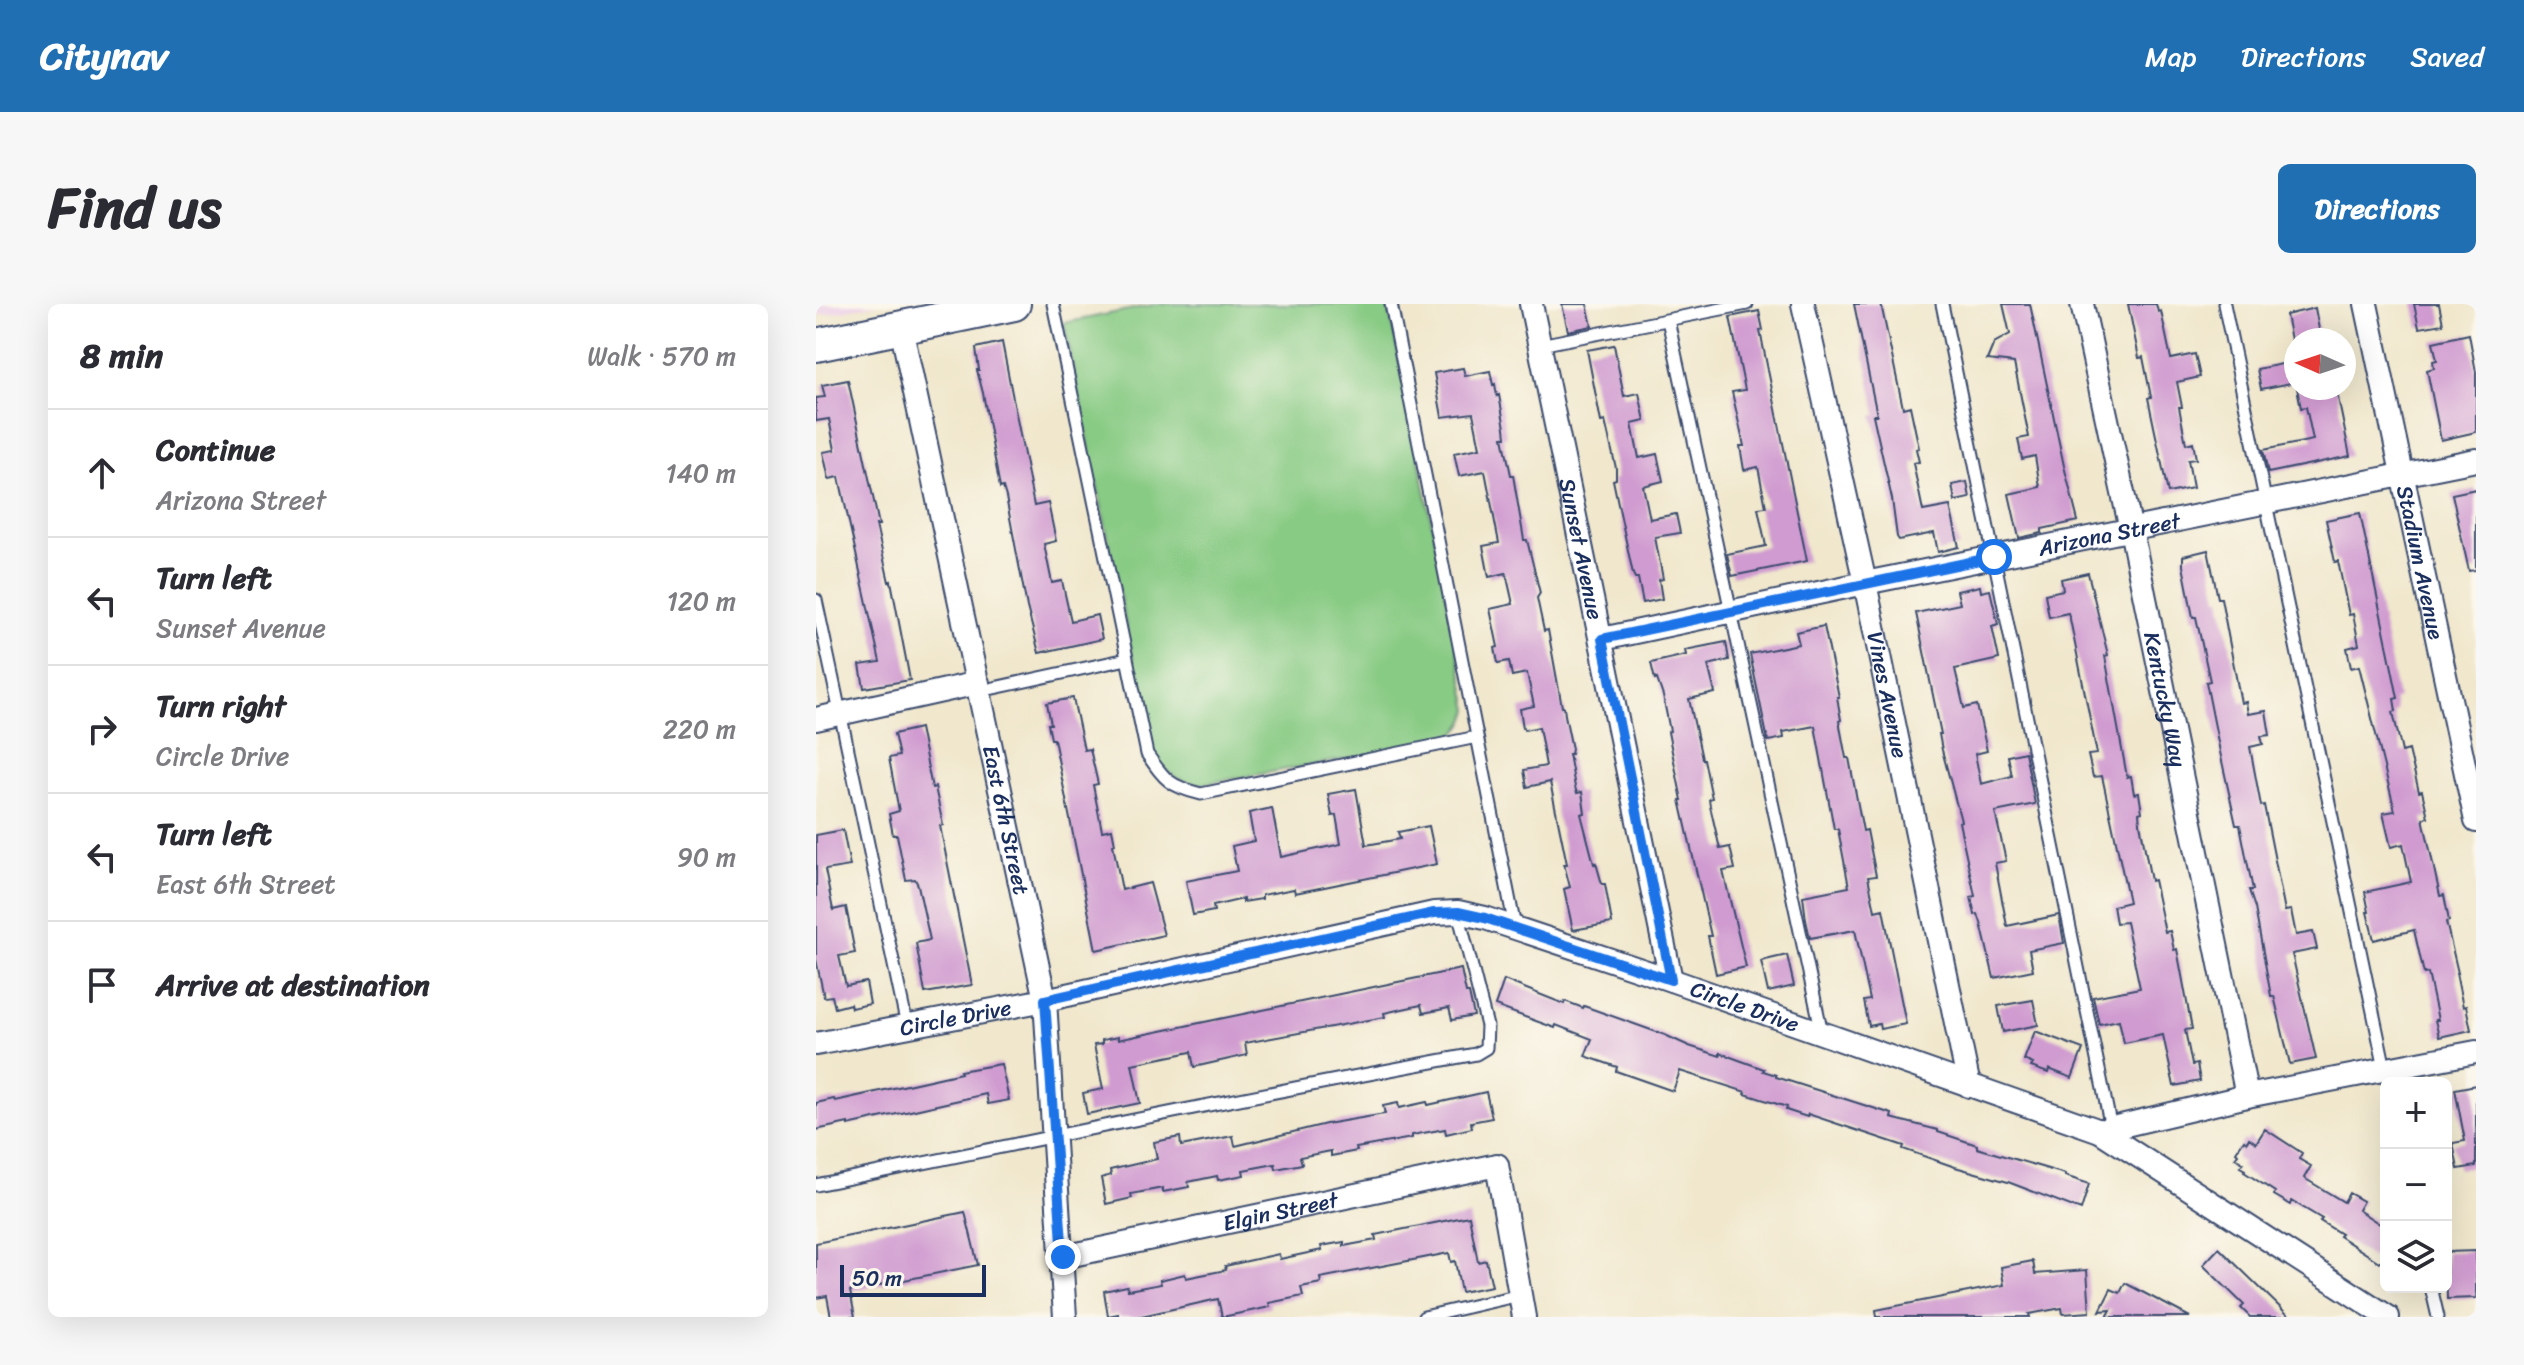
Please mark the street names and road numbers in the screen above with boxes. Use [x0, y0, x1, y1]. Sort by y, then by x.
street label: Sunset Avenue [1548, 474, 1615, 623]
street label: Stadium Avenue [2386, 481, 2456, 643]
street label: Arizona Street [2034, 500, 2185, 567]
street label: Vines Avenue [1856, 628, 1920, 762]
street label: Kentucky Way [2133, 628, 2199, 771]
street label: East 6th Street [971, 741, 1042, 899]
street label: Circle Drive [1685, 969, 1805, 1043]
street label: Circle Drive [896, 987, 1015, 1047]
street label: Elgin Street [1219, 1180, 1342, 1242]

